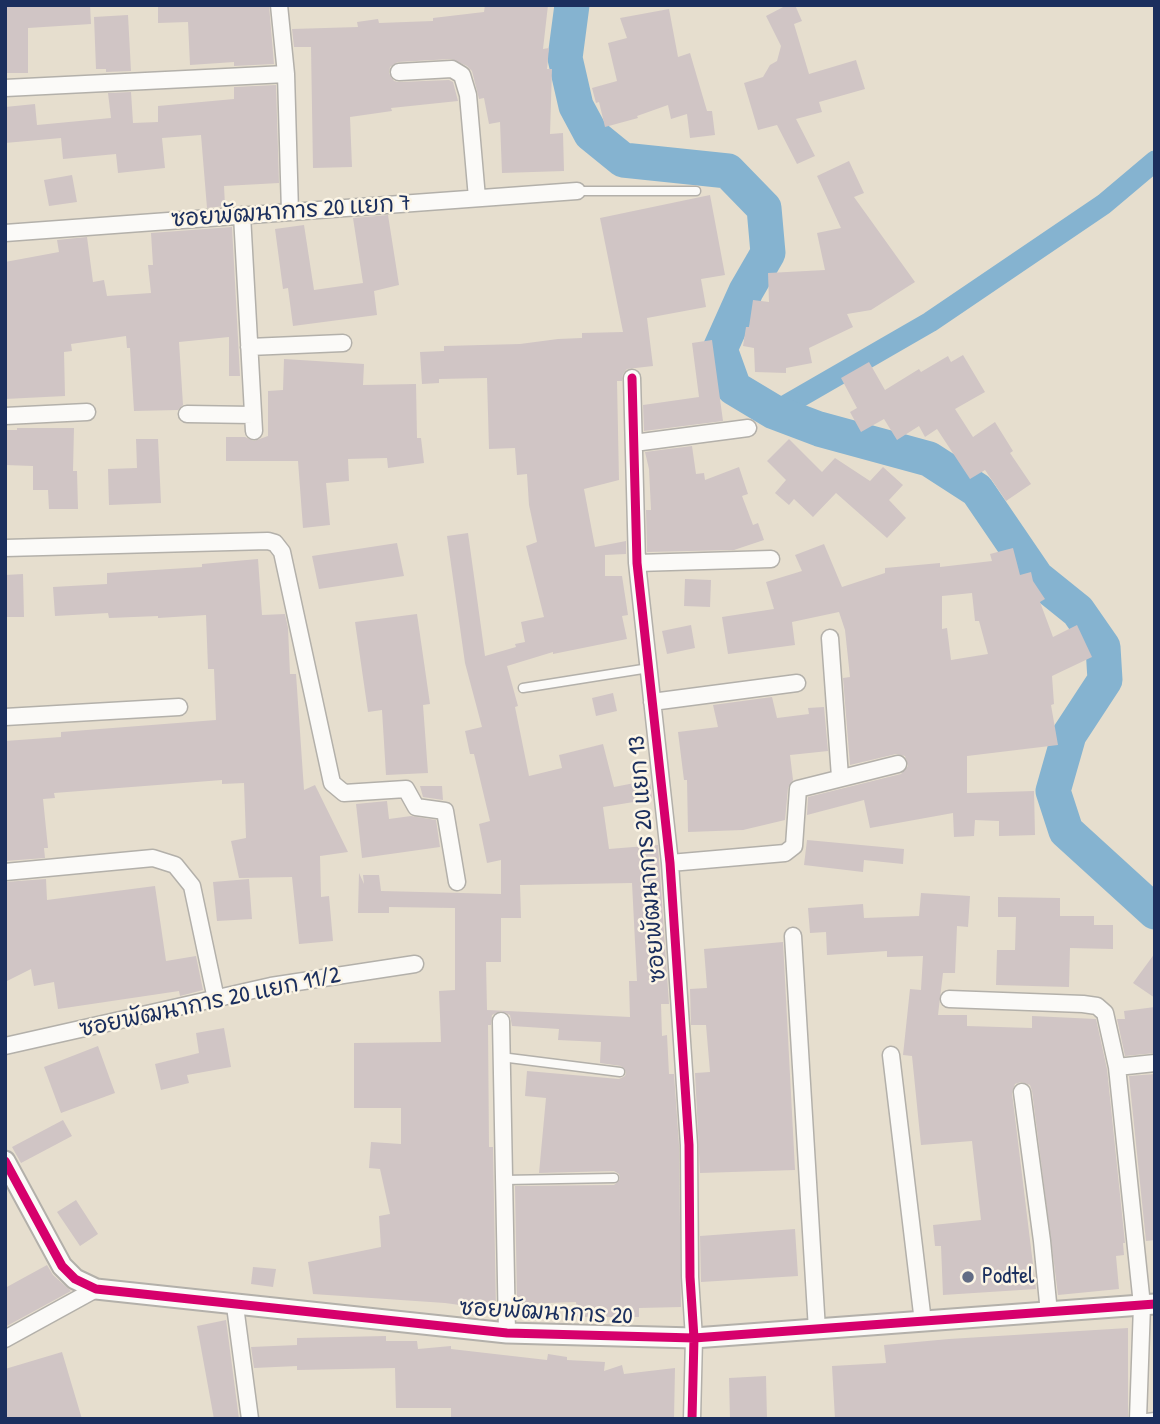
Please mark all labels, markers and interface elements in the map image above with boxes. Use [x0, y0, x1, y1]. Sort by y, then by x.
street label: ซอยพัฒนาการ 20 แยก 7 [170, 190, 412, 234]
street label: ซอยพัฒนาการ 20 แยก 13 [623, 735, 673, 983]
street label: ซอยพัฒนาการ 20 แยก 11/2 [77, 962, 343, 1044]
place label: Podtel [982, 1263, 1034, 1291]
marker: Podtel [960, 1269, 976, 1285]
street label: ซอยพัฒนาการ 20 [459, 1295, 633, 1331]

